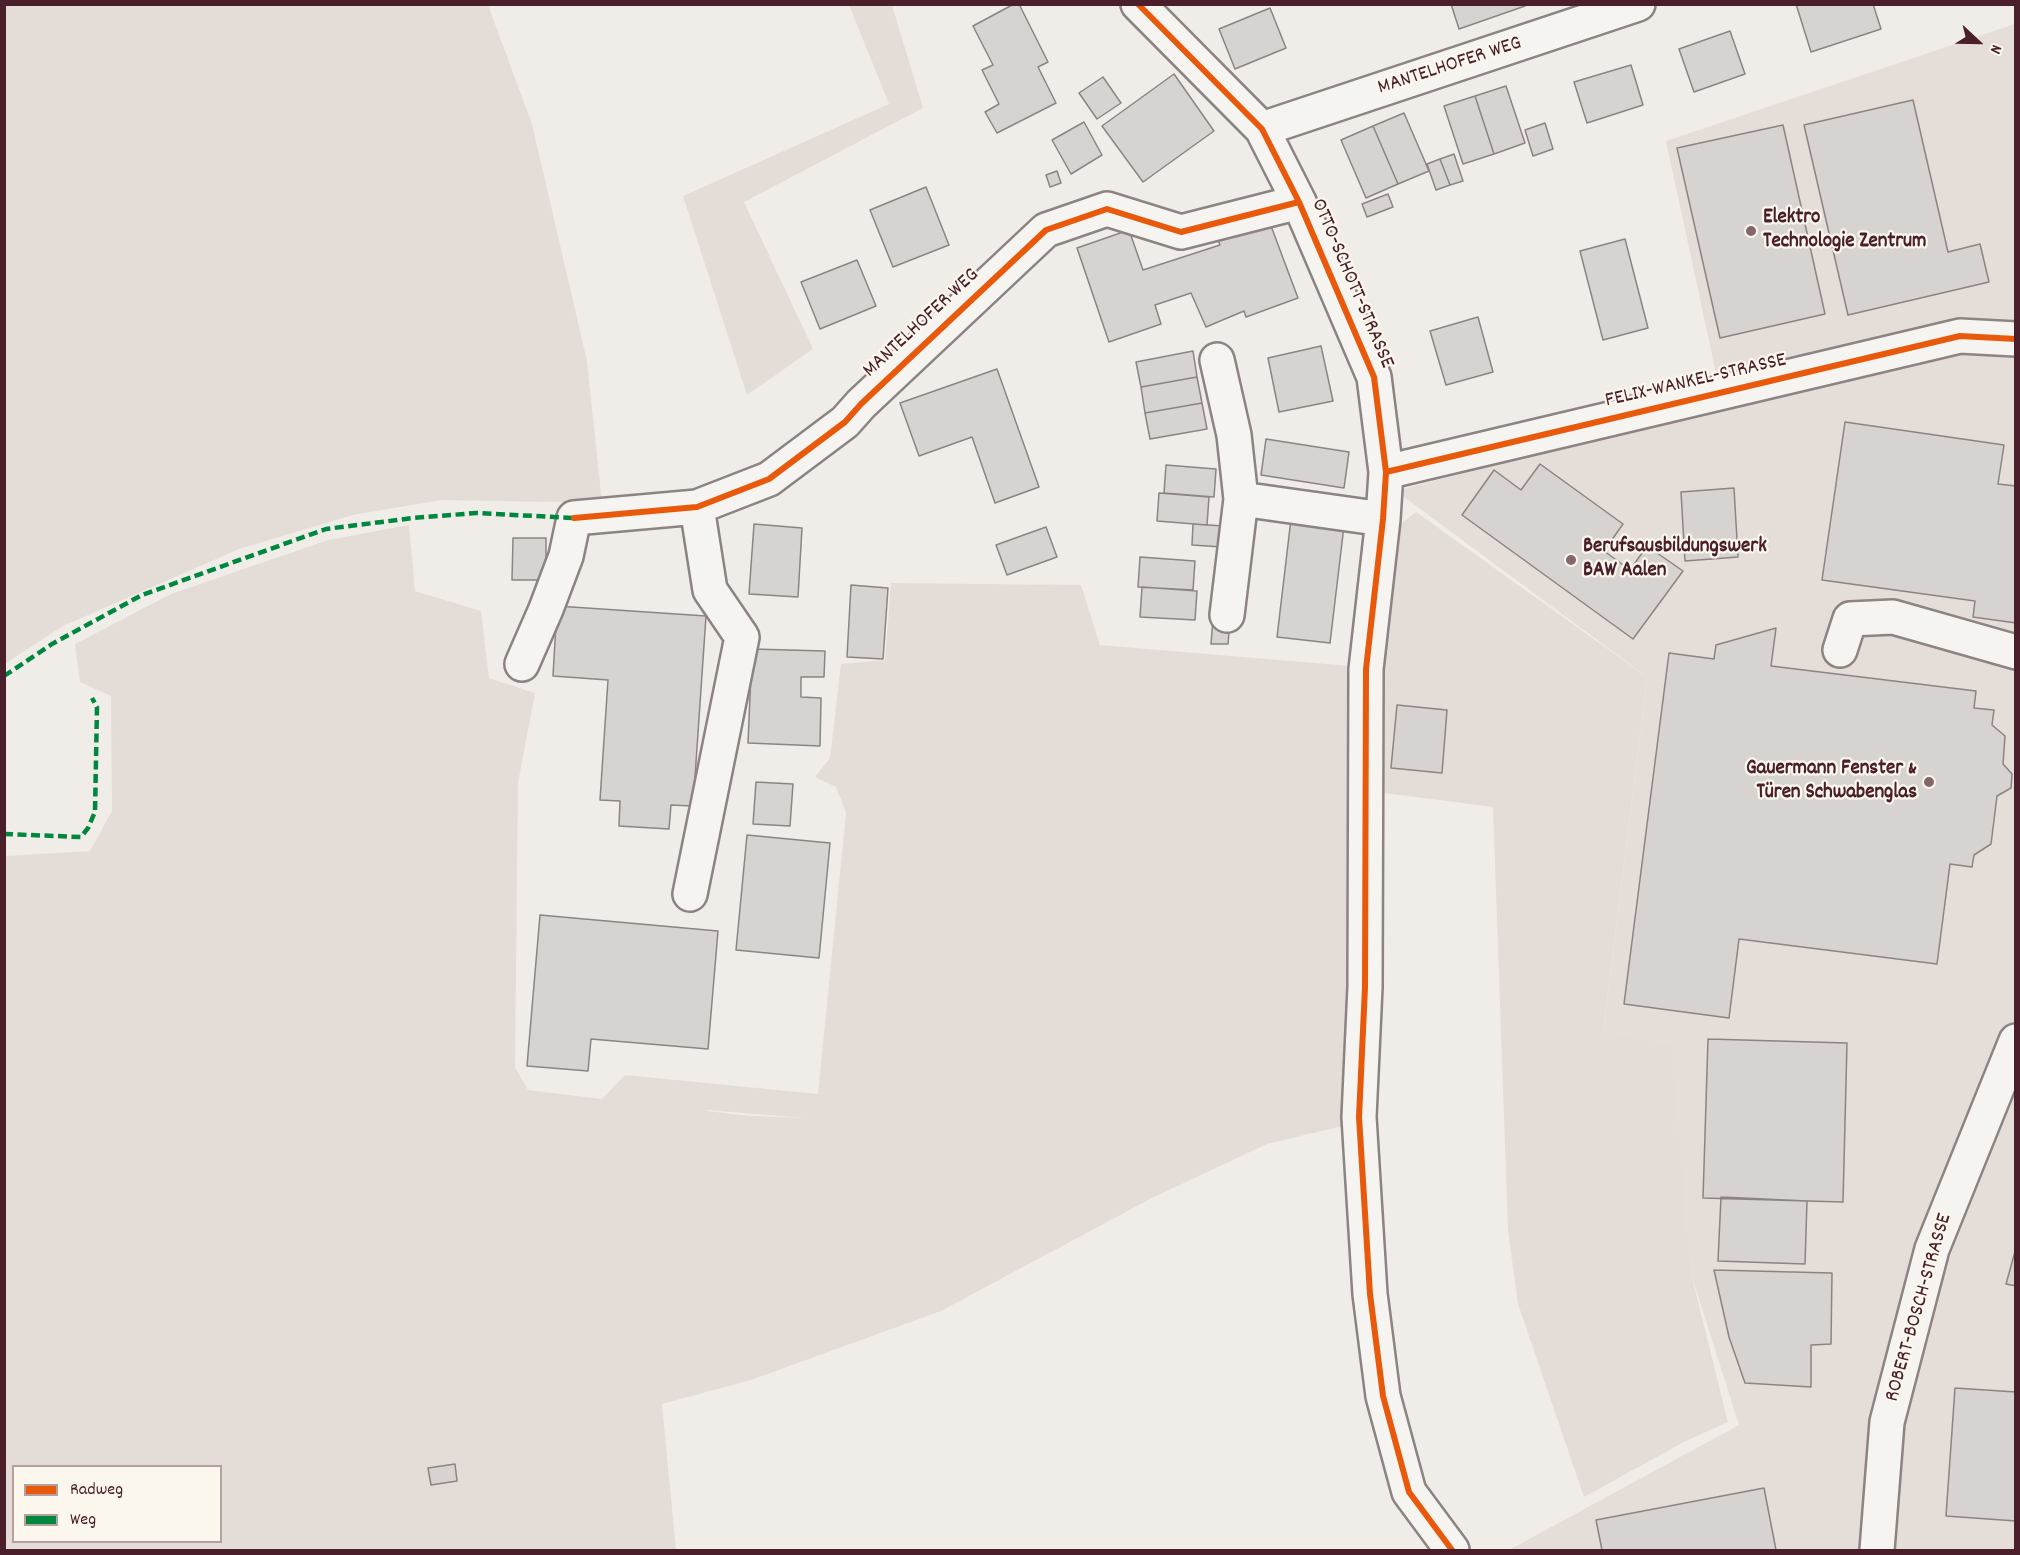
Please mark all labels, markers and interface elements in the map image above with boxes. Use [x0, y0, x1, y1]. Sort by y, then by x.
north arrow [1948, 12, 2008, 72]
street label: MANTELHOFER WEG [1375, 32, 1525, 102]
text: N [1983, 41, 2007, 57]
street label: OTTO-SCHOTT-STRASSE [1304, 195, 1398, 373]
place label: Elektro Technologie Zentrum [1763, 206, 1926, 256]
marker: Elektro Technologie Zentrum [1744, 224, 1758, 238]
street label: MANTELHOFER WEG [859, 264, 985, 384]
street label: FELIX-WANKEL-STRASSE [1603, 349, 1789, 415]
place label: Berufsausbildungswerk BAW Aalen [1583, 535, 1767, 585]
marker: Berufsausbildungswerk BAW Aalen [1564, 553, 1578, 567]
place label: Gauermann Fenster & Türen Schwabenglas [1746, 757, 1917, 807]
marker: Gauermann Fenster & Türen Schwabenglas [1922, 775, 1936, 789]
street label: ROBERT-BOSCH-STRASSE [1881, 1211, 1959, 1405]
legend [12, 1465, 222, 1543]
text: Radweg [70, 1478, 123, 1503]
text: Weg [70, 1508, 96, 1533]

